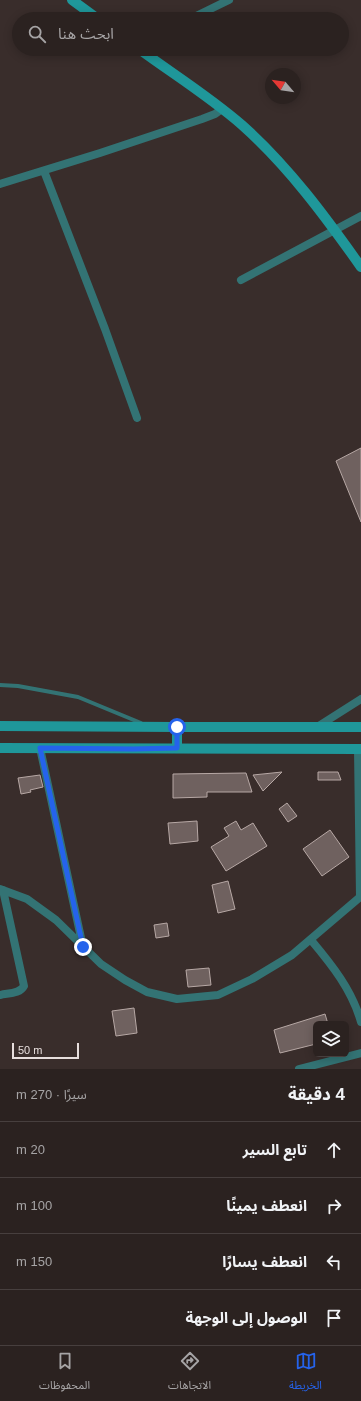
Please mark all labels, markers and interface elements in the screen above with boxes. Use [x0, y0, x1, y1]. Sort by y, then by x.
search box [12, 12, 349, 56]
icon: search [26, 23, 48, 45]
text: ابحث هنا [58, 25, 114, 42]
north arrow [265, 68, 301, 104]
route start [168, 718, 186, 736]
route end [74, 938, 92, 956]
map controls [313, 1021, 349, 1057]
button: layers [313, 1021, 349, 1057]
scale bar [12, 1041, 79, 1060]
text: 50 m [18, 1044, 42, 1056]
text: 4 دقيقة [288, 1085, 345, 1104]
text: سيرًا · 270 m [16, 1087, 87, 1102]
icon: ahead [323, 1139, 345, 1161]
text: تابع السير [243, 1141, 307, 1158]
text: 20 m [16, 1142, 45, 1157]
icon: right [323, 1195, 345, 1217]
text: انعطف يمينًا [226, 1197, 307, 1214]
text: 100 m [16, 1198, 52, 1213]
icon: left [323, 1251, 345, 1273]
text: انعطف يسارًا [222, 1253, 307, 1270]
text: 150 m [16, 1254, 52, 1269]
icon: arrive [323, 1307, 345, 1329]
text: الوصول إلى الوجهة [185, 1309, 307, 1326]
tab: المحفوظات [39, 1350, 90, 1397]
tab: الاتجاهات [168, 1350, 211, 1397]
tab: الخريطة [289, 1350, 322, 1397]

